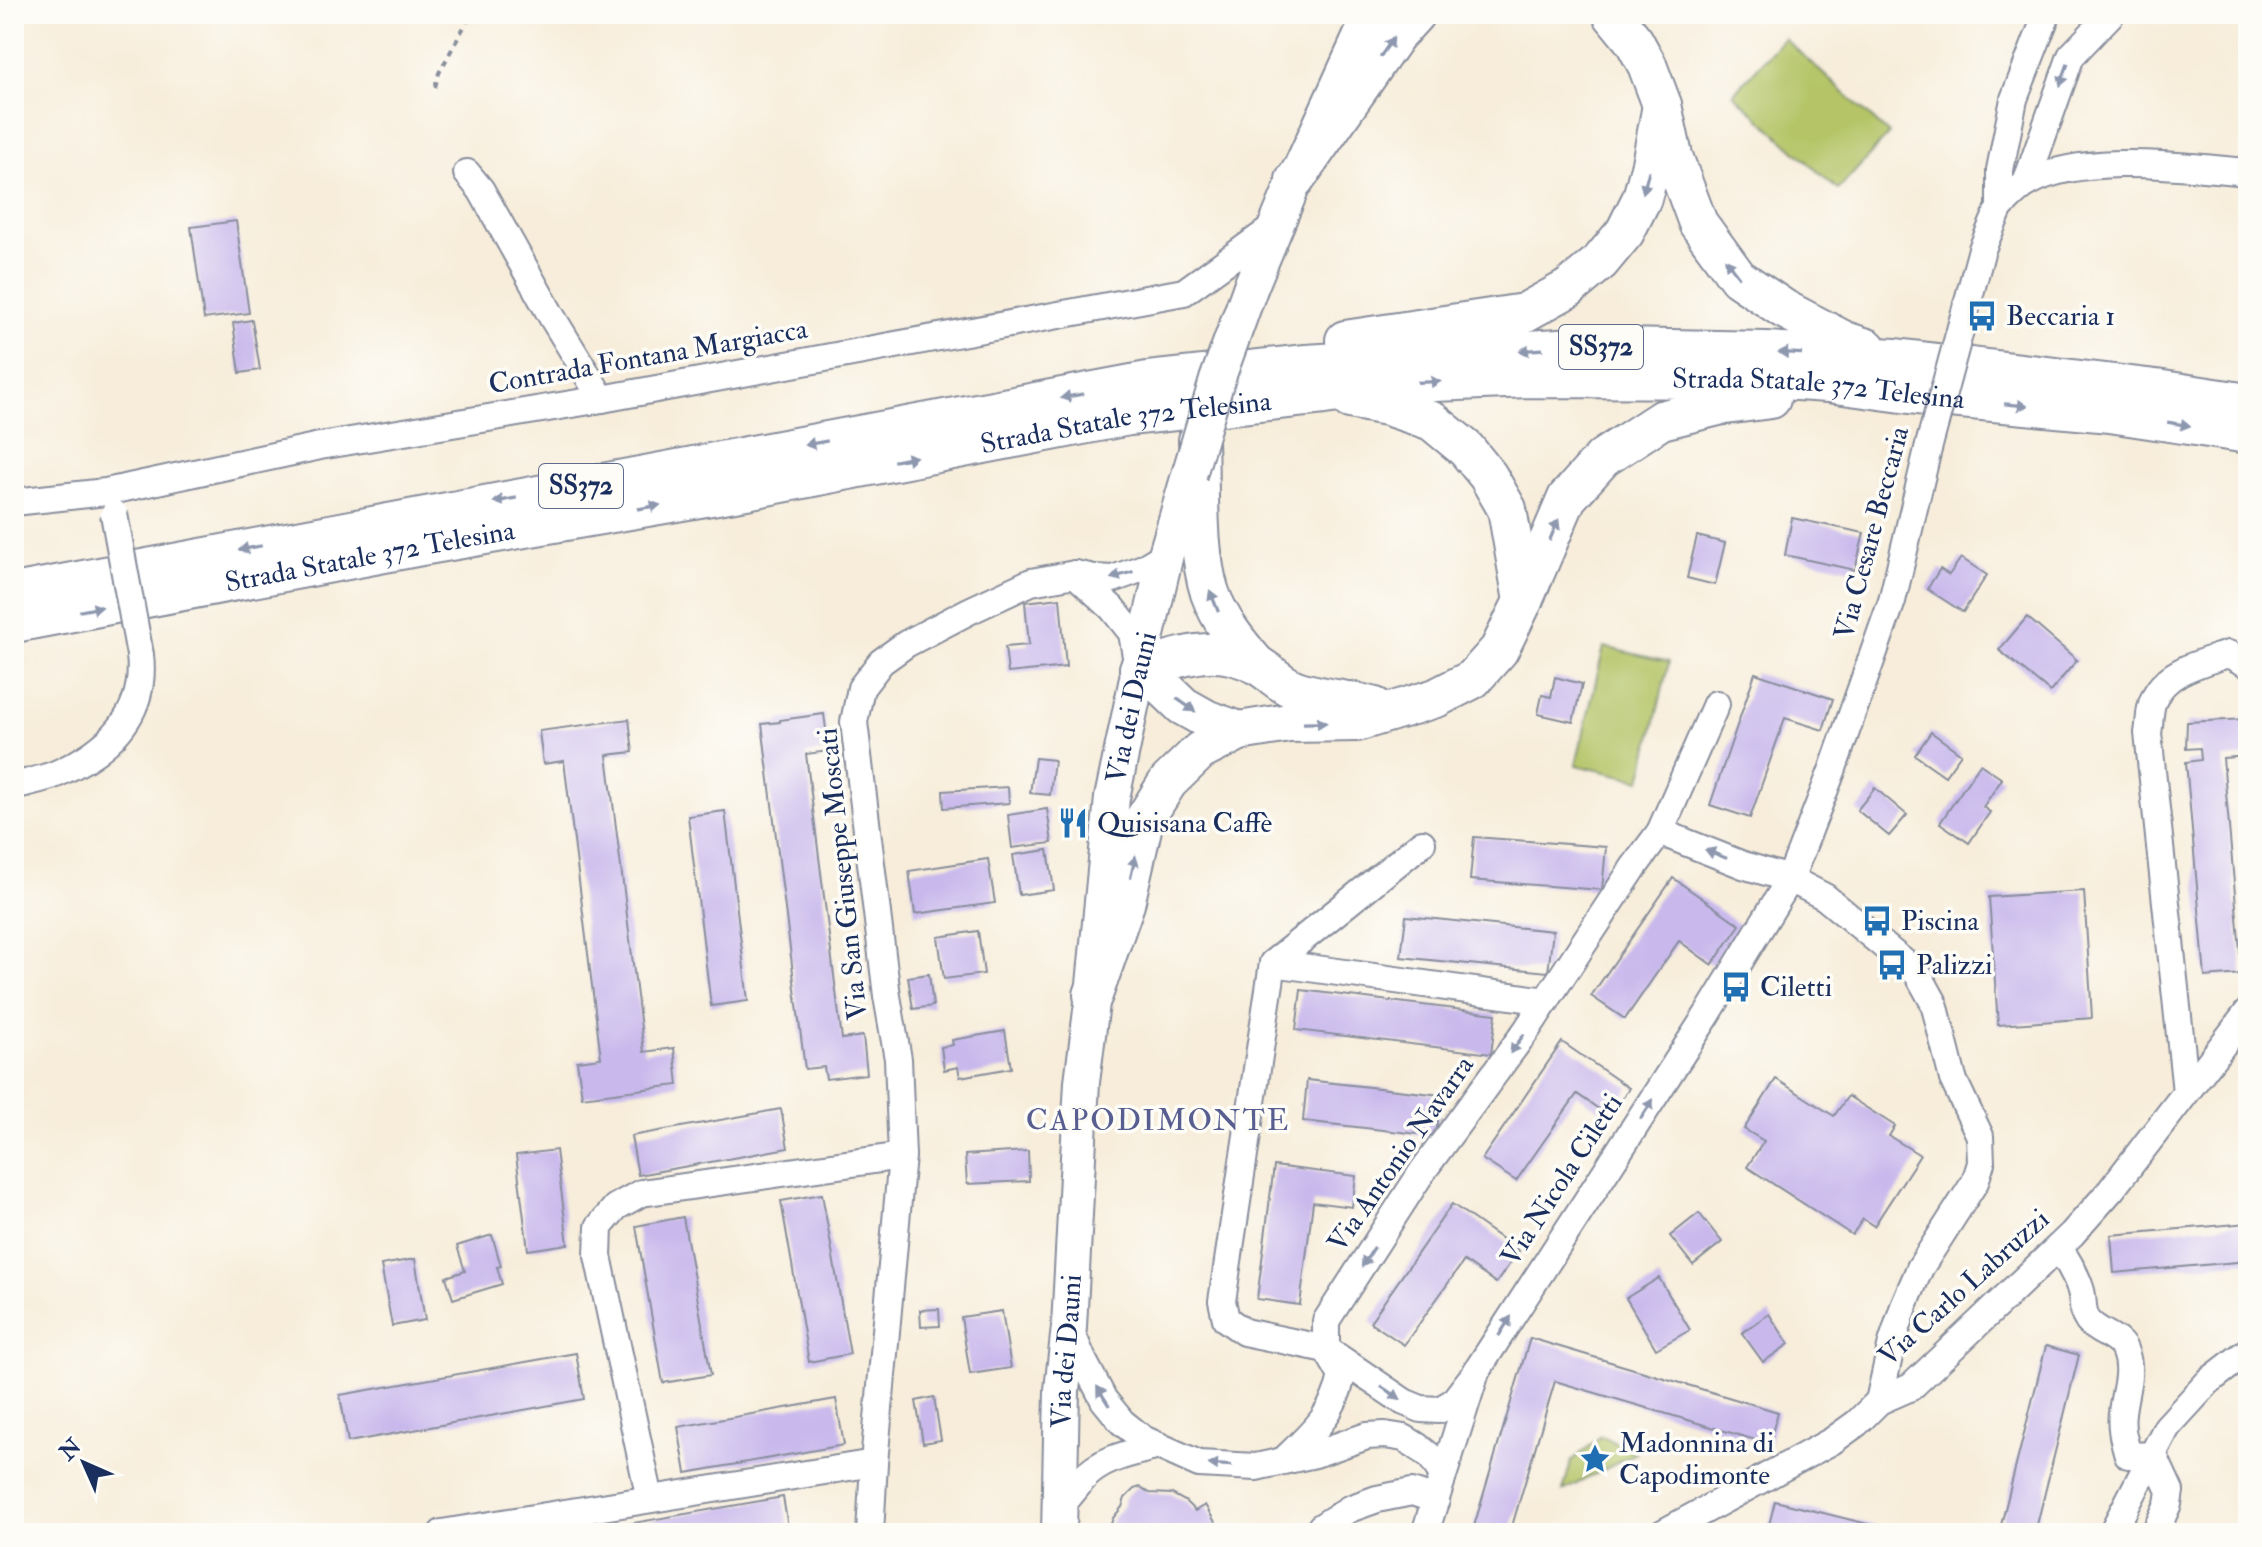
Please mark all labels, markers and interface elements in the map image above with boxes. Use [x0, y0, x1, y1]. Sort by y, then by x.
one-way arrow [1379, 36, 1394, 57]
one-way arrow [2057, 63, 2070, 87]
one-way arrow [1640, 169, 1652, 194]
one-way arrow [1724, 258, 1740, 278]
bus stop icon: Beccaria 1 [1965, 299, 1999, 333]
place label: Beccaria 1 [2006, 299, 2115, 334]
street label: Contrada Fontana Margiacca [486, 312, 811, 402]
road number: SS372 [1559, 325, 1643, 369]
one-way arrow [1518, 344, 1543, 357]
one-way arrow [1777, 346, 1802, 359]
street label: Strada Statale 372 Telesina [1672, 361, 1967, 417]
one-way arrow [1417, 375, 1442, 388]
street label: Strada Statale 372 Telesina [977, 383, 1273, 462]
one-way arrow [1059, 390, 1084, 402]
one-way arrow [2004, 398, 2029, 411]
one-way arrow [2167, 418, 2192, 431]
street label: Via Cesare Beccaria [1827, 422, 1917, 643]
one-way arrow [803, 437, 828, 449]
one-way arrow [893, 453, 918, 465]
road number: SS372 [539, 464, 623, 508]
one-way arrow [493, 495, 518, 507]
one-way arrow [637, 500, 662, 512]
street label: Strada Statale 372 Telesina [222, 513, 518, 600]
one-way arrow [1547, 518, 1560, 542]
one-way arrow [237, 542, 262, 555]
one-way arrow [1110, 569, 1134, 582]
one-way arrow [1207, 589, 1220, 613]
one-way arrow [78, 602, 103, 614]
street label: Via dei Dauni [1098, 628, 1165, 786]
one-way arrow [1175, 697, 1196, 712]
one-way arrow [1303, 716, 1328, 729]
street label: Via San Giuseppe Moscati [810, 726, 876, 1022]
restaurant icon: Quisisana Caffè [1056, 806, 1090, 840]
place label: Quisisana Caffè [1097, 806, 1272, 841]
one-way arrow [1704, 847, 1728, 860]
one-way arrow [1127, 854, 1140, 879]
bus stop icon: Piscina [1860, 904, 1894, 938]
place label: Piscina [1901, 904, 1979, 939]
bus stop icon: Palizzi [1875, 948, 1909, 982]
place label: Palizzi [1916, 948, 1992, 983]
bus stop icon: Ciletti [1719, 970, 1753, 1004]
place label: Ciletti [1760, 970, 1832, 1005]
one-way arrow [1509, 1033, 1525, 1055]
street label: Via Antonio Navarra [1320, 1049, 1482, 1259]
street label: Via Nicola Ciletti [1493, 1087, 1631, 1273]
one-way arrow [1639, 1098, 1654, 1119]
district label: CAPODIMONTE [1026, 1102, 1290, 1139]
street label: Via Carlo Labruzzi [1871, 1202, 2057, 1374]
one-way arrow [1361, 1246, 1375, 1268]
street label: Via dei Dauni [1044, 1273, 1089, 1428]
one-way arrow [1497, 1315, 1511, 1337]
one-way arrow [1096, 1385, 1110, 1407]
one-way arrow [1380, 1385, 1401, 1400]
north arrow [44, 1423, 124, 1503]
place label: Madonnina di Capodimonte [1619, 1426, 1774, 1493]
text: N [53, 1432, 88, 1467]
place icon: Madonnina di Capodimonte [1578, 1442, 1612, 1476]
one-way arrow [1207, 1458, 1232, 1471]

